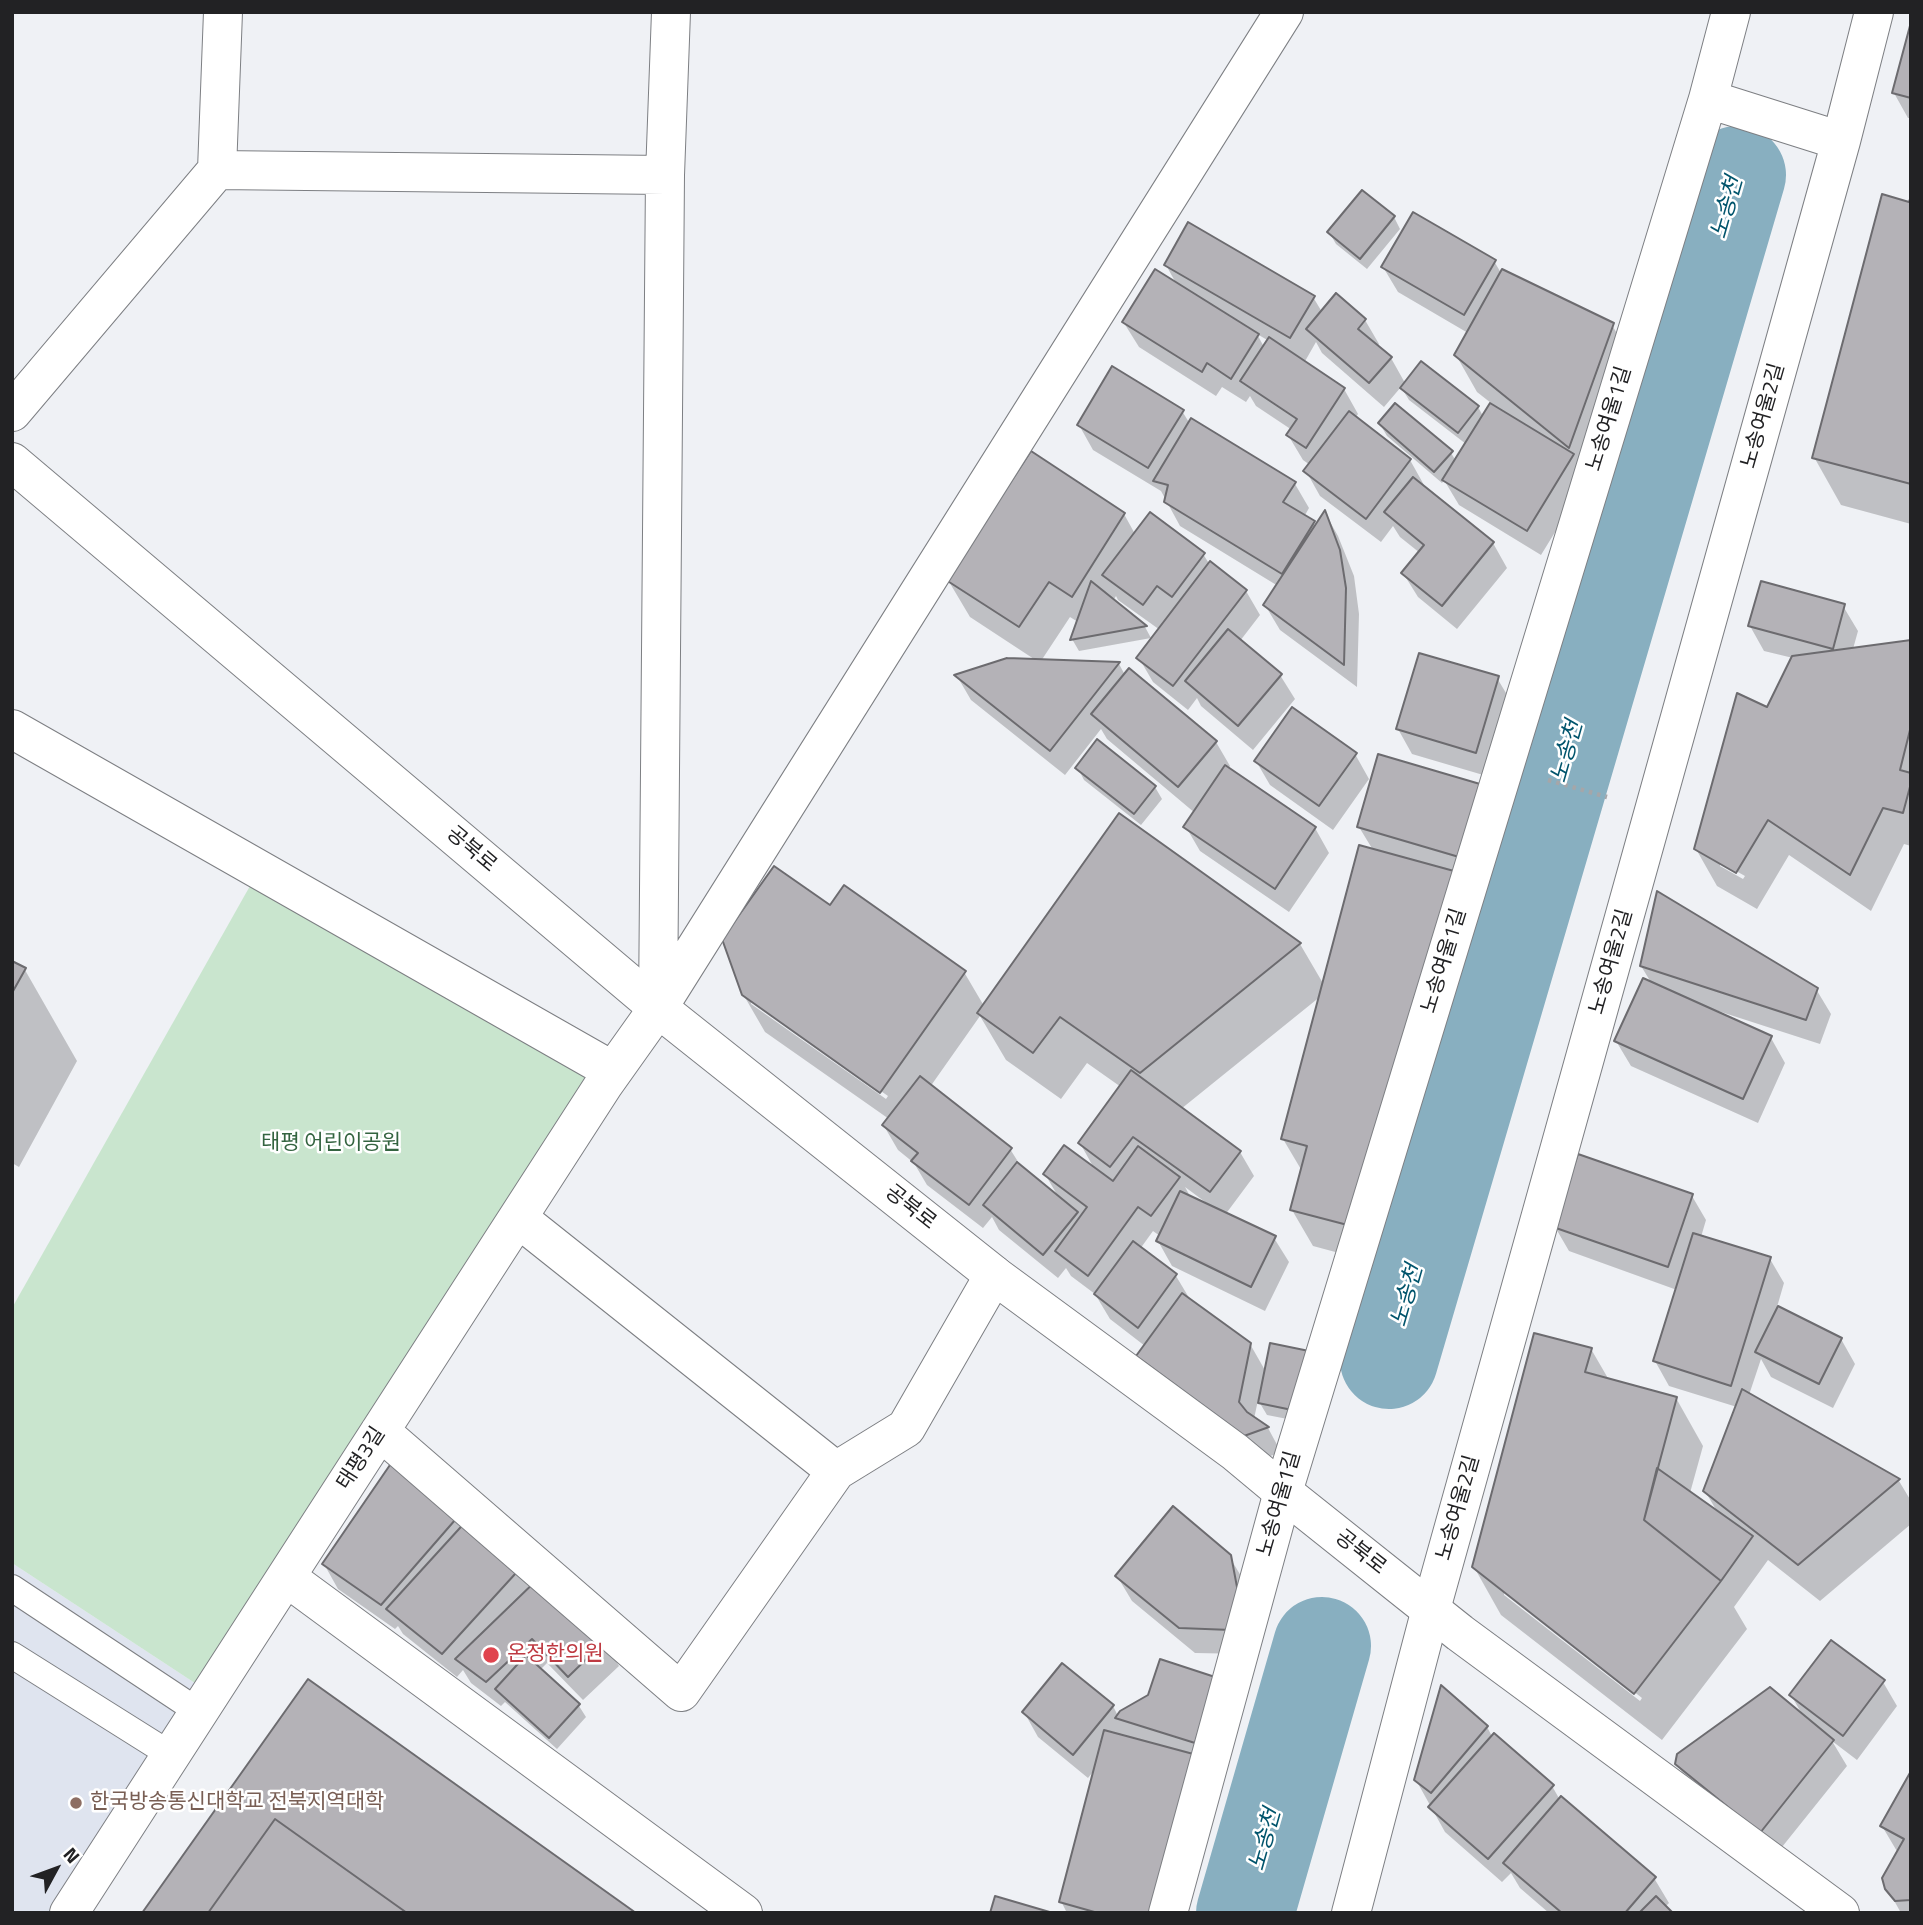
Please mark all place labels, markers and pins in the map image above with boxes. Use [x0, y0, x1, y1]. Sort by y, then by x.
place label: 온정한의원 [507, 1642, 604, 1668]
marker: 온정한의원 [481, 1645, 501, 1665]
place label: 한국방송통신대학교 전북지역대학 [90, 1790, 384, 1816]
marker: 한국방송통신대학교 전북지역대학 [68, 1795, 84, 1811]

